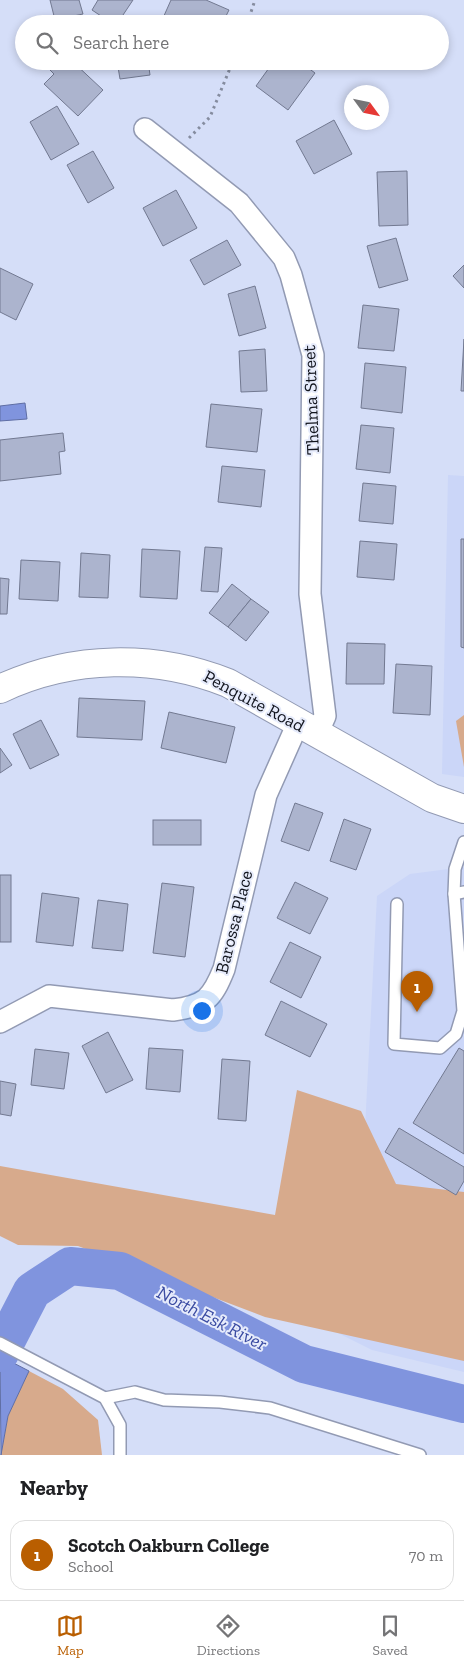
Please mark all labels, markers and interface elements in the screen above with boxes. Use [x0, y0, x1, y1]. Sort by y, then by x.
search box [15, 15, 449, 70]
icon: search [33, 29, 61, 57]
text: Search here [73, 31, 169, 54]
north arrow [344, 85, 389, 130]
street label: Thelma Street [298, 344, 324, 455]
street label: Penquite Road [200, 665, 308, 737]
street label: Barossa Place [211, 868, 257, 976]
pin: 1 [401, 971, 433, 1012]
your location [189, 998, 215, 1024]
water label: North Esk River [153, 1281, 271, 1356]
text: Nearby [20, 1475, 88, 1500]
text: Scotch Oakburn College [68, 1534, 269, 1557]
text: 1 [34, 1546, 40, 1565]
text: 70 m [409, 1546, 443, 1565]
text: School [68, 1557, 114, 1576]
tab: Map [56, 1612, 84, 1659]
tab: Directions [197, 1612, 260, 1659]
tab: Saved [373, 1612, 408, 1659]

